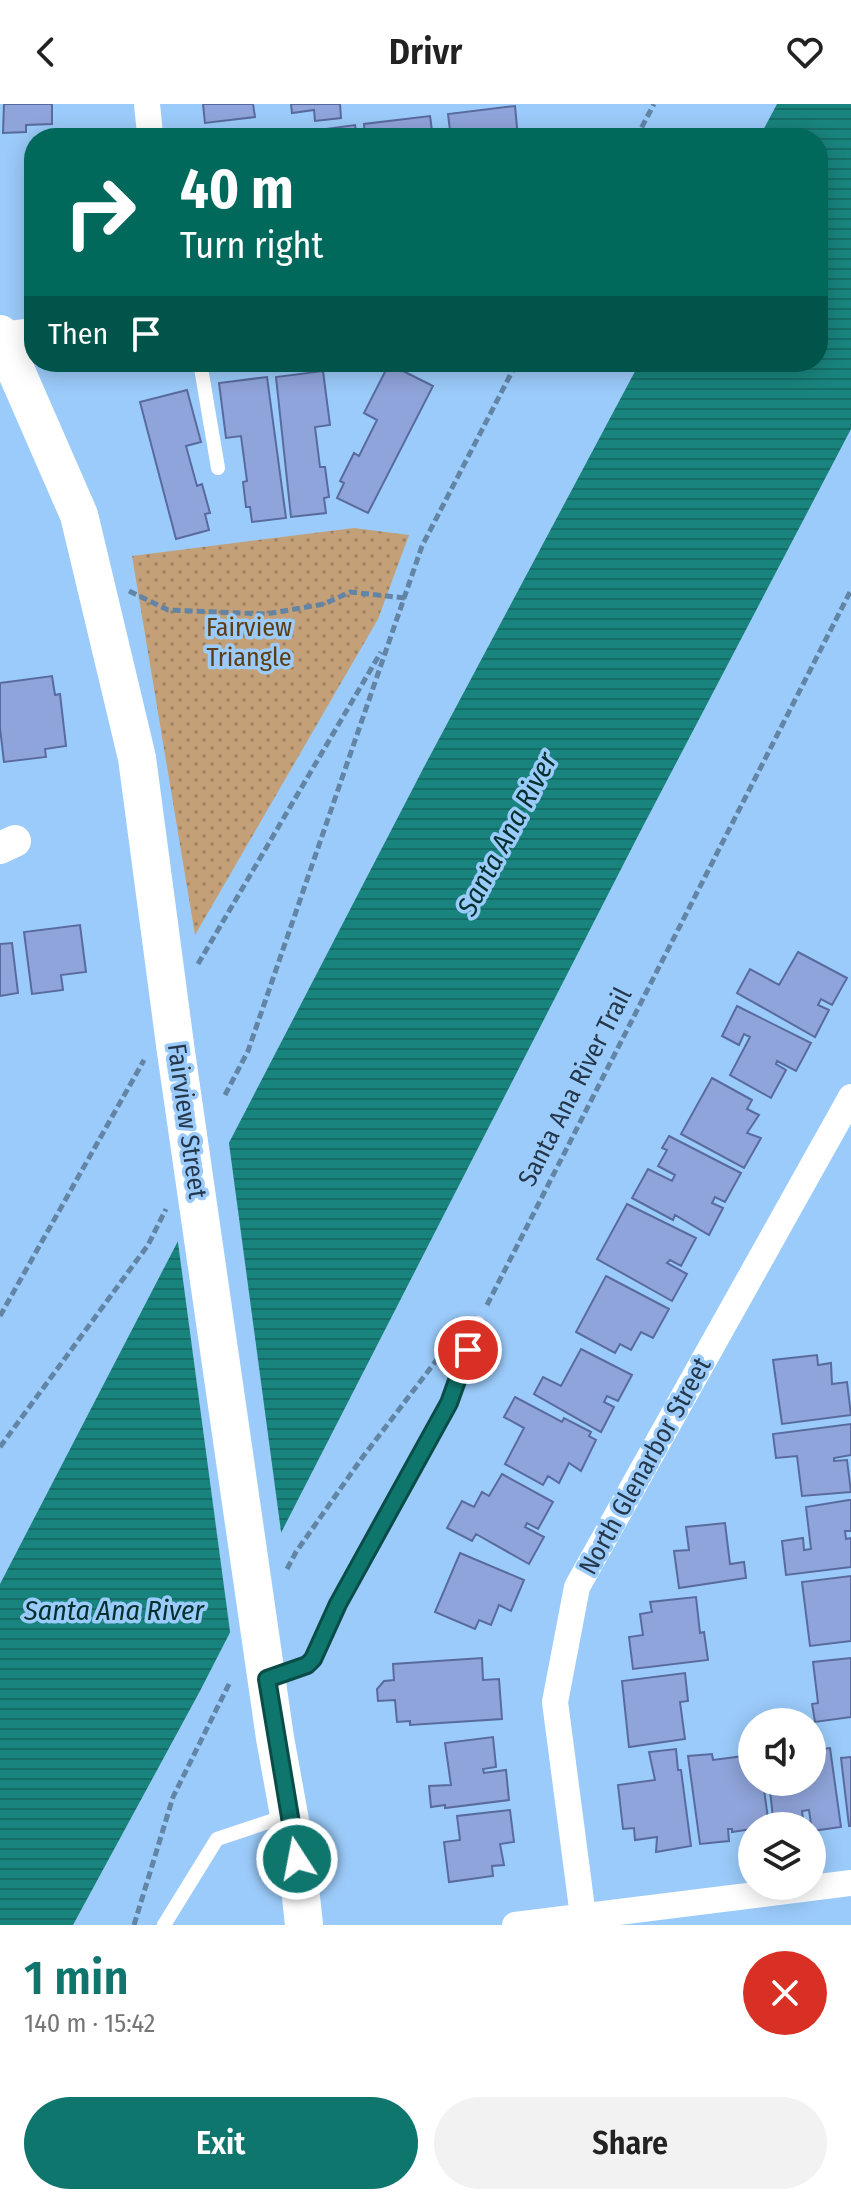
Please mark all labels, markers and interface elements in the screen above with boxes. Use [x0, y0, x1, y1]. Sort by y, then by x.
icon: back [24, 30, 68, 74]
text: Drivr [389, 30, 462, 74]
icon: heart [783, 30, 827, 74]
text: 40 m [180, 156, 294, 223]
icon: right [48, 160, 152, 264]
text: Turn right [180, 224, 323, 268]
icon: arrive [124, 312, 168, 356]
text: Then [48, 316, 108, 352]
park label: Fairview Triangle [206, 612, 292, 673]
water label: Santa Ana River [450, 746, 564, 922]
street label: Santa Ana River Trail [512, 982, 638, 1191]
street label: Fairview Street [161, 1041, 213, 1201]
pin [434, 1316, 502, 1384]
icon: arrive [446, 1328, 490, 1372]
street label: North Glenarbor Street [572, 1352, 718, 1580]
water label: Santa Ana River [23, 1594, 205, 1627]
map controls [738, 1708, 826, 1900]
button: sound [738, 1708, 826, 1796]
button: layers [738, 1812, 826, 1900]
position arrow [255, 1817, 339, 1901]
text: 1 min [24, 1949, 129, 2007]
button: close [743, 1951, 827, 2035]
text: 140 m · 15:42 [24, 2008, 155, 2039]
button: Exit [24, 2097, 418, 2189]
button: Share [434, 2097, 827, 2189]

